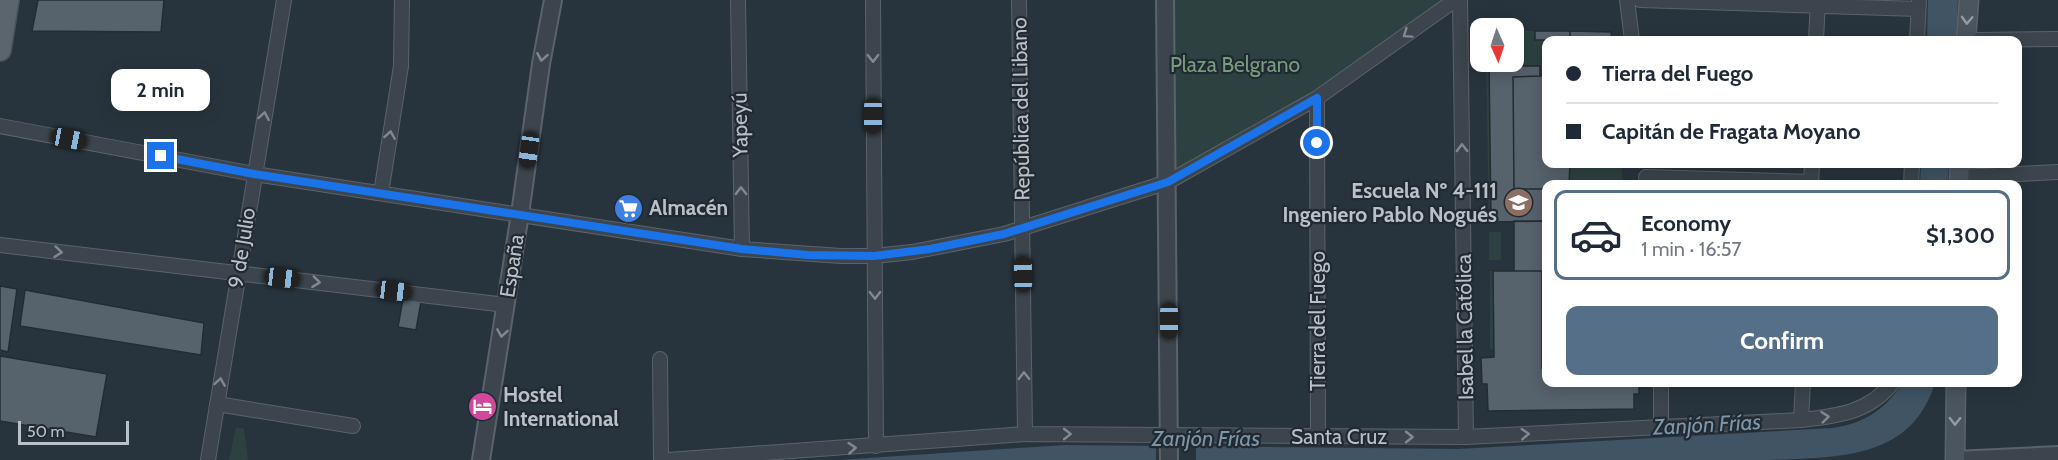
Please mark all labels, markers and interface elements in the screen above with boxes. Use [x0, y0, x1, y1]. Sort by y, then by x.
one-way arrow [1961, 16, 1974, 25]
street label: República del Libano [1006, 17, 1035, 201]
north arrow [1470, 18, 1524, 72]
map controls [1470, 18, 1524, 72]
one-way arrow [1402, 27, 1413, 38]
one-way arrow [536, 52, 549, 62]
park label: Plaza Belgrano [1170, 52, 1300, 77]
one-way arrow [867, 54, 879, 63]
text: Tierra del Fuego [1602, 60, 1753, 87]
callout: 2 min [112, 69, 210, 111]
text: 2 min [136, 78, 185, 102]
street label: Yapeyú [726, 93, 753, 158]
car [864, 98, 882, 134]
one-way arrow [257, 112, 270, 122]
text: Capitán de Fragata Moyano [1602, 118, 1860, 145]
car [50, 127, 88, 151]
route start [1303, 129, 1330, 156]
one-way arrow [383, 130, 396, 140]
car [518, 131, 540, 169]
route end [147, 142, 174, 169]
one-way arrow [1456, 143, 1468, 152]
place label: Escuela Nº 4-111 Ingeniero Pablo Nogués [1282, 178, 1497, 227]
one-way arrow [735, 186, 747, 195]
school or university icon: Escuela Nº 4-111 Ingeniero Pablo Nogués [1502, 187, 1534, 219]
supermarket icon: Almacén [612, 192, 644, 224]
place label: Almacén [649, 195, 728, 220]
street label: 9 de Julio [223, 206, 260, 290]
icon: car [1569, 208, 1623, 262]
text: Economy [1641, 210, 1731, 237]
text: $1,300 [1926, 222, 1995, 249]
street label: España [494, 232, 529, 299]
text: 1 min · 16:57 [1641, 237, 1742, 261]
one-way arrow [54, 245, 63, 258]
street label: Tierra del Fuego [1305, 251, 1330, 391]
street label: Isabel la Católica [1451, 254, 1478, 400]
car [1014, 256, 1032, 292]
car [263, 267, 301, 289]
one-way arrow [312, 275, 321, 287]
car [375, 280, 413, 302]
one-way arrow [868, 291, 881, 300]
car [1160, 303, 1178, 339]
button: Confirm [1566, 306, 1998, 375]
one-way arrow [496, 329, 508, 338]
one-way arrow [1018, 371, 1030, 380]
one-way arrow [214, 377, 226, 386]
place label: Hostel International [503, 382, 619, 431]
hotel icon: Hostel International [466, 391, 498, 423]
water label: Zanjón Frías [1651, 408, 1762, 441]
one-way arrow [1820, 411, 1829, 424]
one-way arrow [1949, 417, 1962, 426]
scale bar [18, 418, 129, 446]
text: 50 m [27, 422, 64, 441]
street label: Santa Cruz [1291, 424, 1387, 449]
water label: Zanjón Frías [1151, 425, 1260, 452]
one-way arrow [1063, 428, 1072, 440]
one-way arrow [1520, 428, 1529, 441]
one-way arrow [1405, 431, 1414, 443]
one-way arrow [847, 442, 856, 455]

